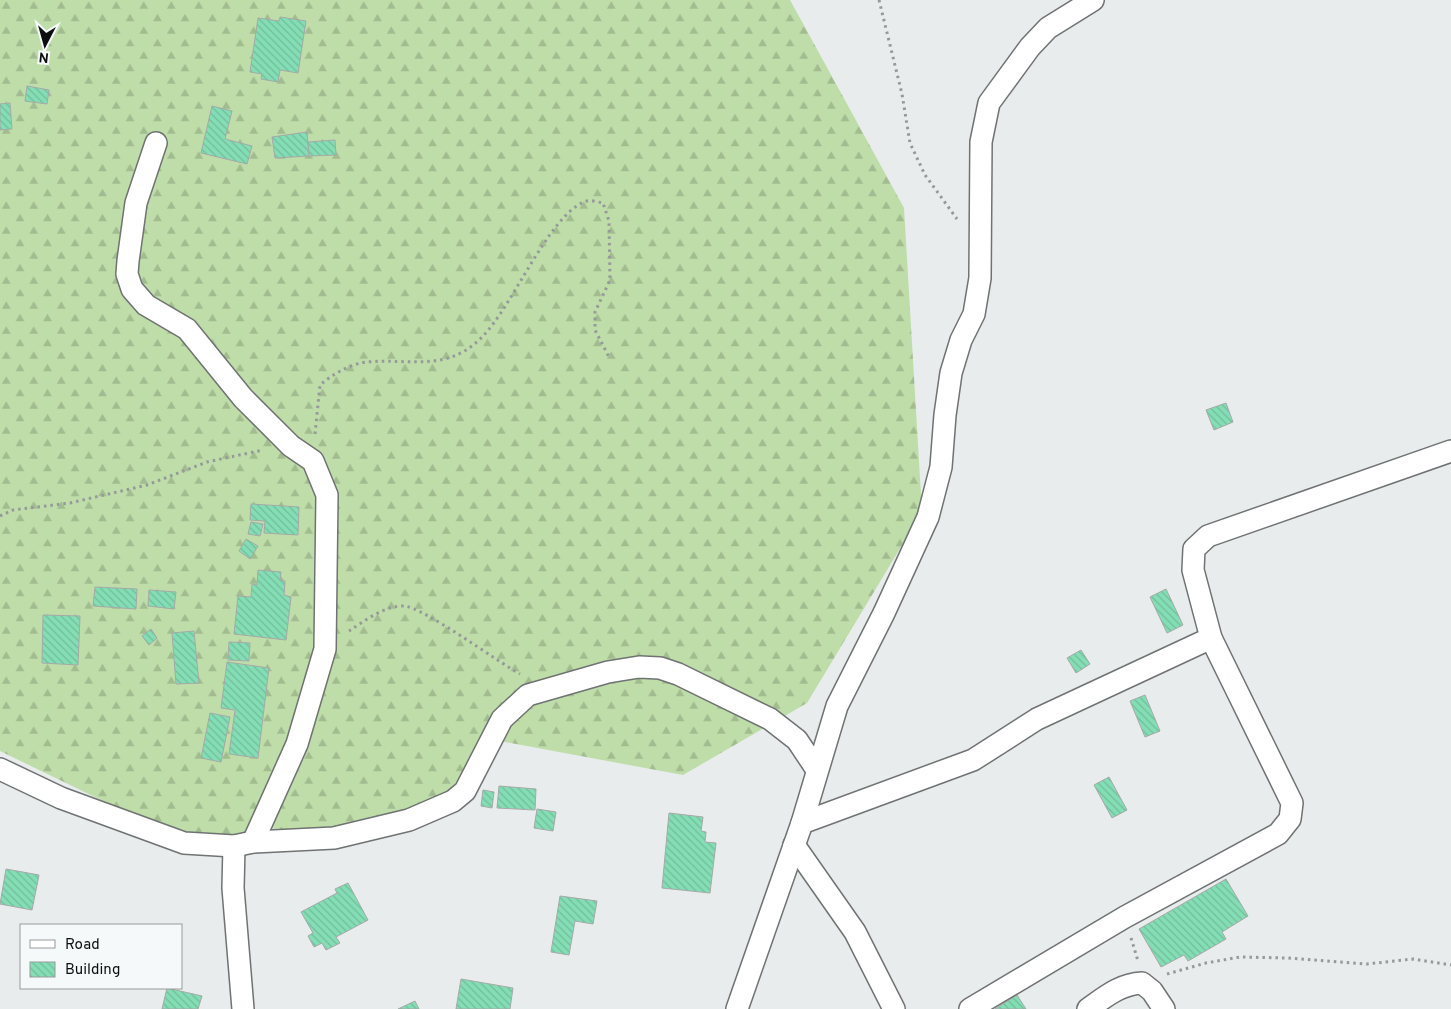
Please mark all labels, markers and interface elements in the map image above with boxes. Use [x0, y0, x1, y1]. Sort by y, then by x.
north arrow [20, 20, 70, 70]
text: N [38, 47, 50, 65]
legend [20, 924, 182, 989]
text: Road [65, 936, 100, 955]
text: Building [65, 961, 120, 980]

